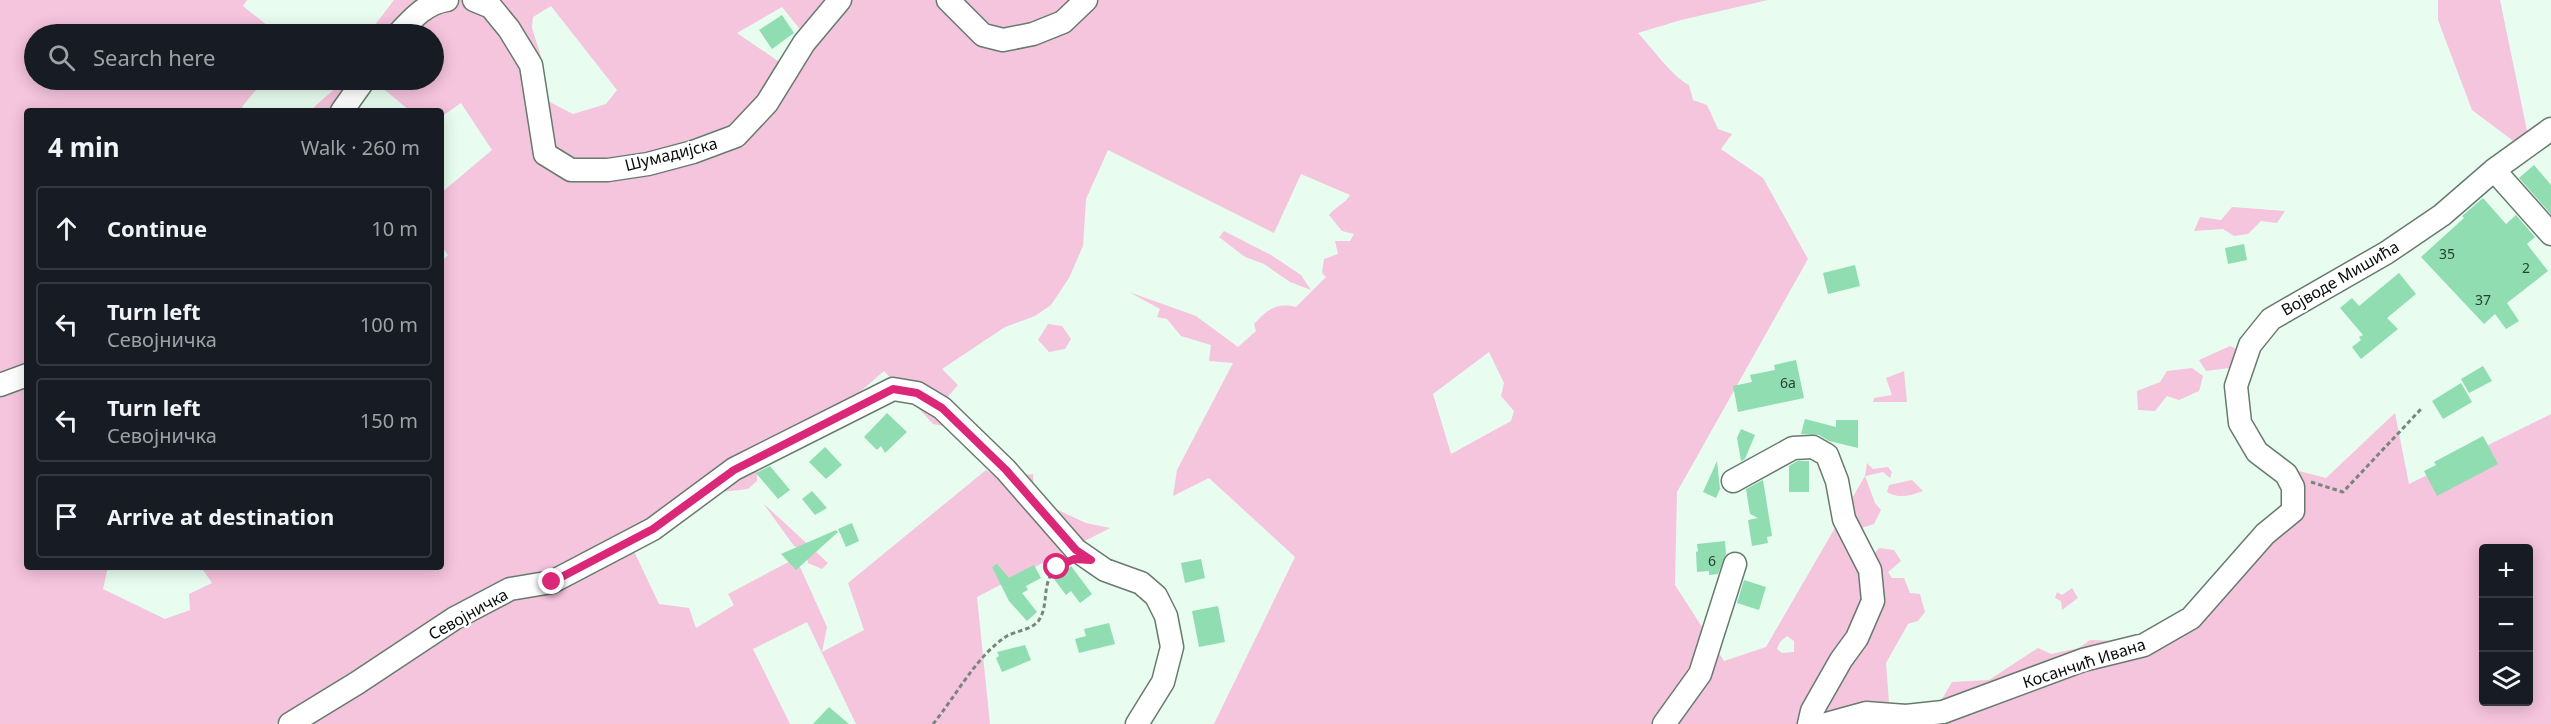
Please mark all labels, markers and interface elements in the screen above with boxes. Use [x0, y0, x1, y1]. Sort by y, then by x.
search box [24, 24, 444, 90]
icon: search [45, 41, 78, 74]
text: Search here [93, 42, 215, 72]
text: 4 min [48, 129, 120, 165]
street label: Шумадијска [622, 132, 720, 176]
text: Walk · 260 m [301, 134, 420, 161]
icon: ahead [50, 212, 83, 245]
text: Continue [107, 213, 207, 243]
text: 10 m [371, 215, 418, 242]
street label: Војводе Мишића [2277, 235, 2403, 321]
house number: 35 [2439, 244, 2455, 263]
house number: 2 [2522, 258, 2530, 277]
house number: 37 [2475, 290, 2491, 309]
text: Turn left [107, 296, 201, 326]
icon: left [50, 308, 83, 341]
text: 100 m [360, 311, 418, 338]
text: Севојничка [107, 326, 217, 353]
house number: 6a [1780, 373, 1796, 392]
text: Turn left [107, 392, 201, 422]
icon: left [50, 404, 83, 437]
text: 150 m [360, 407, 418, 434]
text: Севојничка [107, 422, 217, 449]
icon: arrive [50, 500, 83, 533]
text: Arrive at destination [107, 501, 334, 531]
map controls [2479, 544, 2533, 706]
button: + [2479, 544, 2533, 598]
house number: 6 [1708, 551, 1716, 570]
route start [1043, 553, 1069, 579]
route end [538, 568, 564, 594]
street label: Севојничка [424, 583, 512, 645]
button: − [2479, 598, 2533, 652]
street label: Косанчић Ивана [2020, 633, 2148, 693]
button: layers [2479, 652, 2533, 706]

